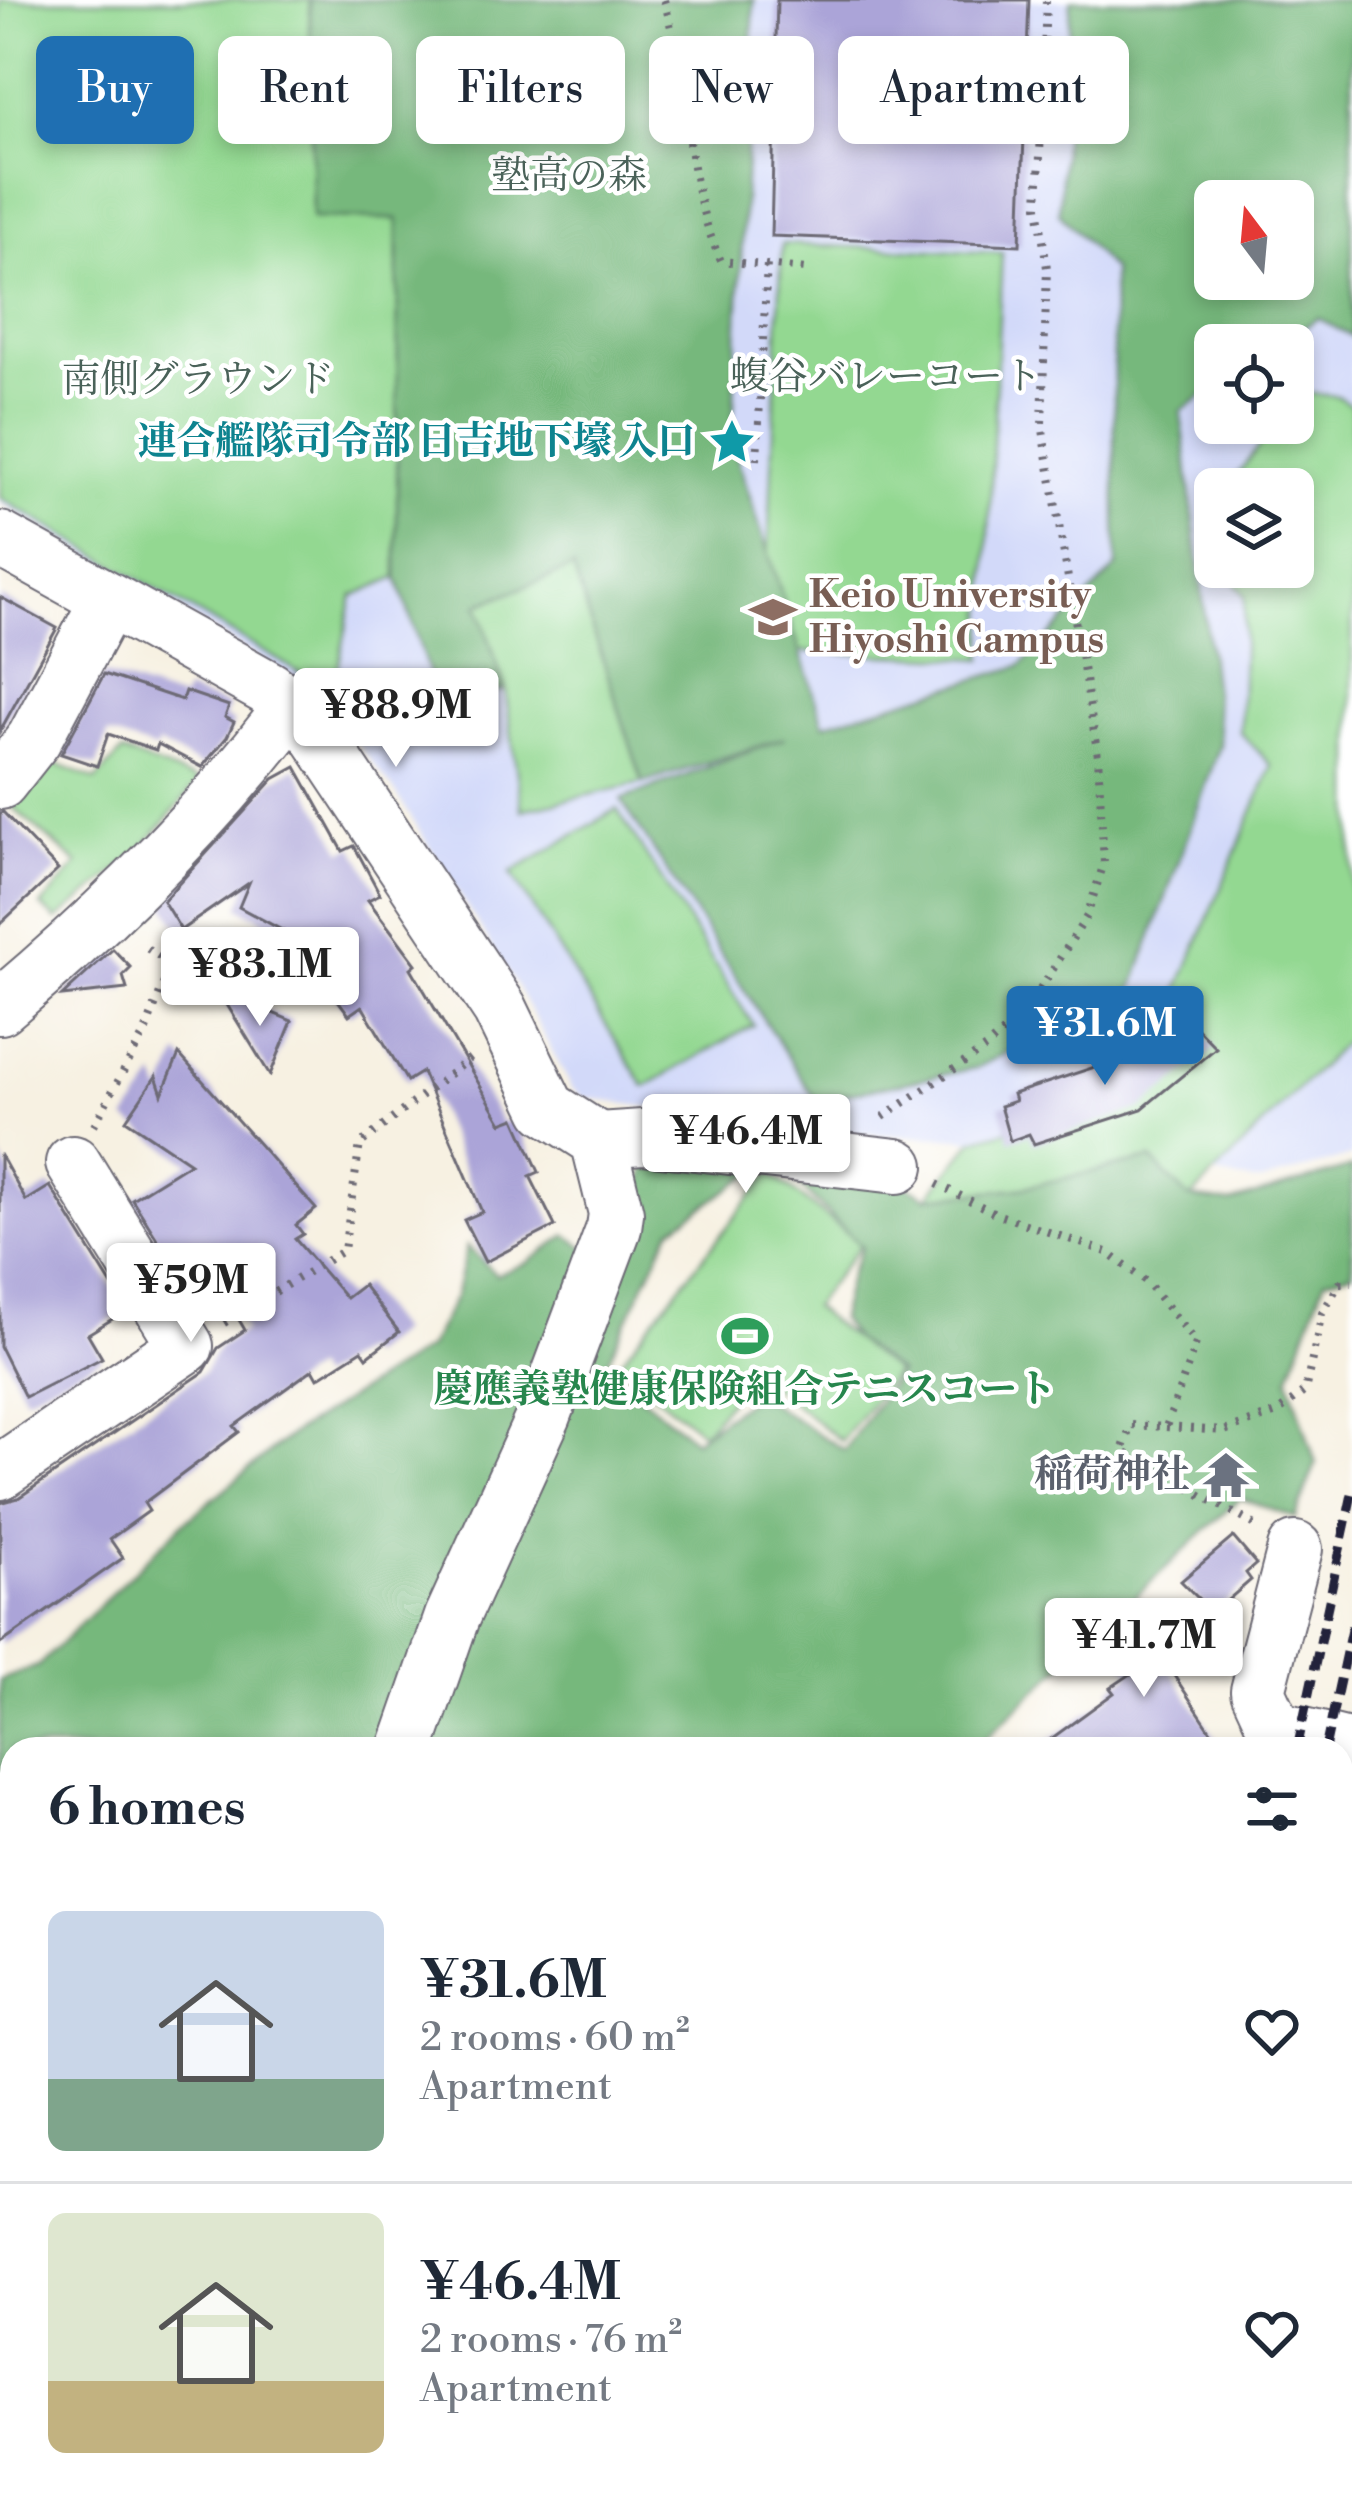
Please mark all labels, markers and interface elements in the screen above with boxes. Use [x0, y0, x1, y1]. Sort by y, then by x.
chip: Buy [36, 36, 194, 144]
chip: Rent [218, 36, 392, 144]
chip: Filters [416, 36, 625, 144]
chip: New [649, 36, 814, 144]
chip: Apartment [838, 36, 1129, 144]
park label: 塾高の森 [491, 152, 647, 201]
north arrow [1194, 180, 1314, 300]
map controls [1194, 180, 1314, 588]
button: locate [1194, 324, 1314, 444]
park label: 蝮谷バレーコート [730, 353, 1042, 402]
park label: 南側グラウンド [61, 356, 335, 405]
place icon: 連合艦隊司令部 日吉地下壕 入口 [707, 417, 757, 467]
place label: 連合艦隊司令部 日吉地下壕 入口 [138, 418, 696, 467]
button: layers [1194, 468, 1314, 588]
place label: Keio University Hiyoshi Campus [809, 571, 1104, 665]
school or university icon: Keio University Hiyoshi Campus [748, 592, 798, 642]
pin: ¥88.9M [298, 668, 494, 770]
text: ¥88.9M [321, 682, 471, 731]
pin: ¥83.1M [162, 927, 358, 1029]
text: ¥83.1M [188, 941, 332, 990]
pin: ¥31.6M [1007, 986, 1203, 1088]
text: ¥31.6M [1034, 1000, 1176, 1049]
pin: ¥46.4M [648, 1094, 844, 1196]
text: ¥46.4M [669, 1108, 823, 1157]
pin: ¥59M [120, 1243, 262, 1345]
text: ¥59M [134, 1257, 248, 1306]
sports icon: 慶應義塾健康保険組合テニスコート [720, 1311, 770, 1361]
place label: 慶應義塾健康保険組合テニスコート [434, 1366, 1056, 1415]
temple icon: 稲荷神社 [1201, 1450, 1251, 1500]
place label: 稲荷神社 [1034, 1451, 1190, 1500]
pin: ¥41.7M [1046, 1598, 1242, 1700]
text: ¥41.7M [1072, 1612, 1216, 1661]
icon: filters [1239, 1776, 1305, 1842]
text: 6 homes [48, 1777, 246, 1841]
text: ¥31.6M [420, 1950, 607, 2014]
icon: home [144, 1959, 288, 2103]
icon: heart [1239, 1998, 1305, 2064]
text: 2 rooms · 60 m² [420, 2014, 690, 2063]
text: Apartment [420, 2063, 612, 2112]
text: ¥46.4M [420, 2252, 621, 2316]
icon: home [144, 2261, 288, 2405]
icon: heart [1239, 2300, 1305, 2366]
text: 2 rooms · 76 m² [420, 2316, 682, 2365]
text: Apartment [420, 2365, 612, 2414]

